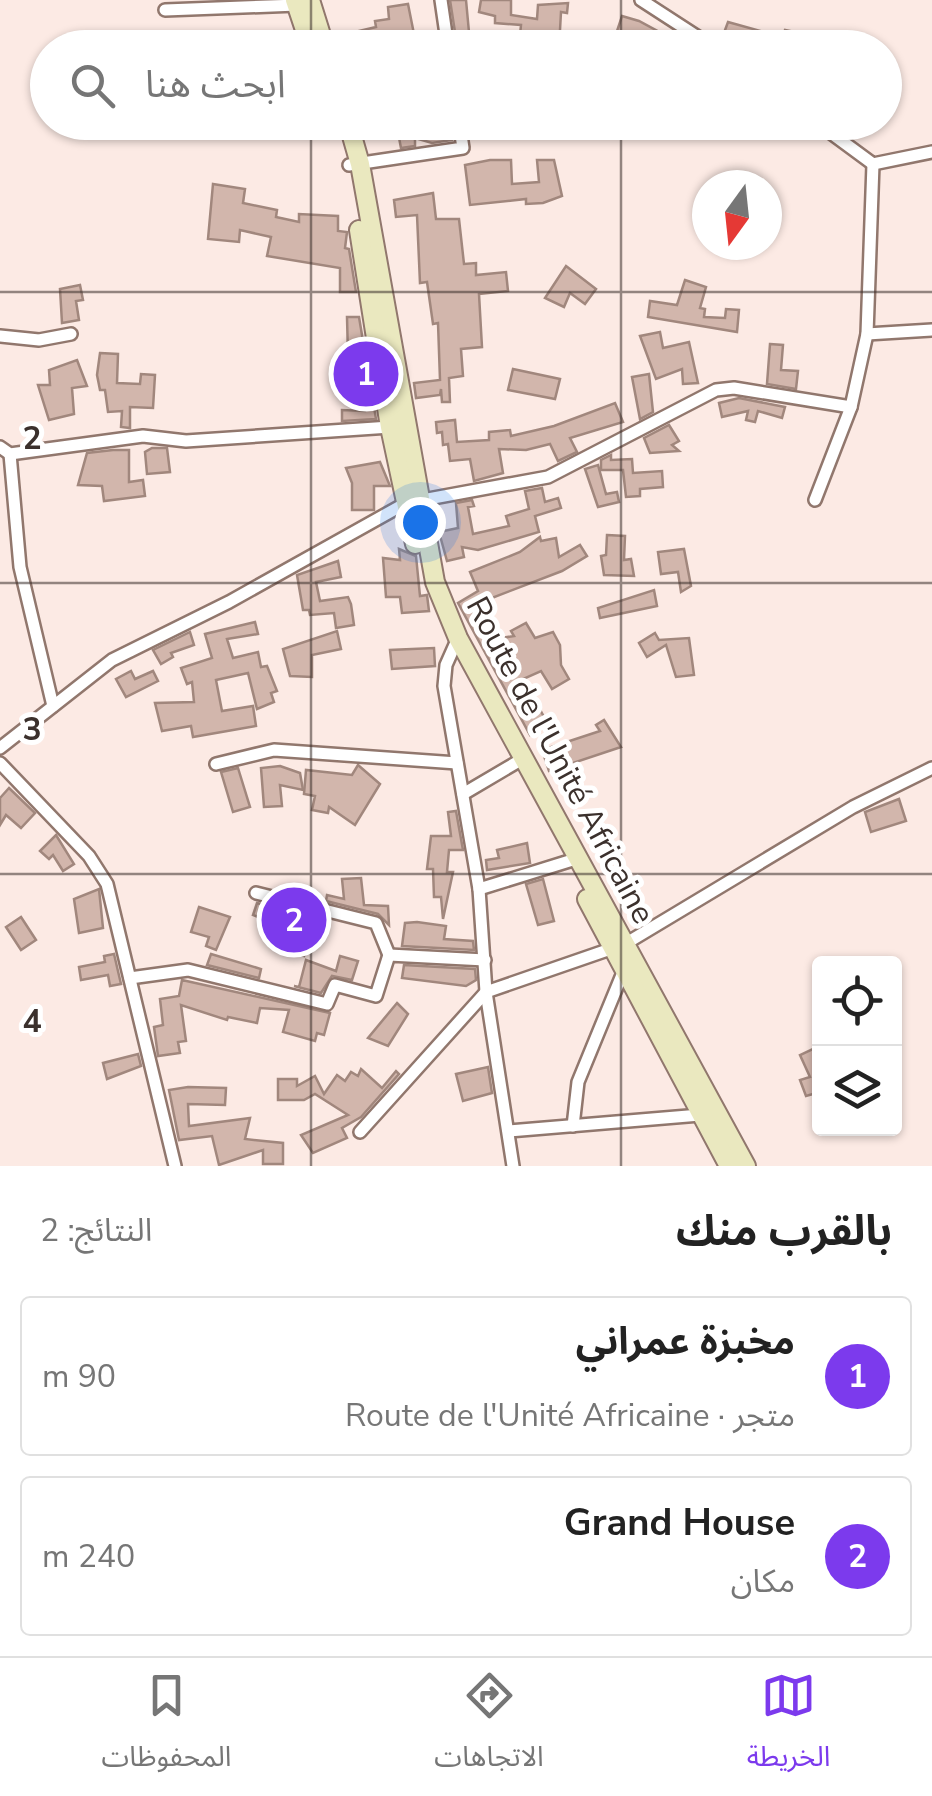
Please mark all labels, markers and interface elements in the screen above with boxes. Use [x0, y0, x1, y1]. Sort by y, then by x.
search box [30, 30, 902, 140]
icon: search [65, 58, 120, 113]
text: ابحث هنا [145, 59, 286, 110]
north arrow [692, 170, 782, 260]
pin: 1 [334, 336, 398, 412]
text: 2 [22, 417, 42, 460]
your location [395, 497, 446, 548]
street label: Route de l'Unité Africaine [456, 589, 665, 931]
text: 3 [22, 708, 42, 751]
pin: 2 [262, 882, 326, 958]
map controls [812, 956, 902, 1136]
button: locate [812, 956, 902, 1046]
text: 4 [22, 1000, 42, 1043]
button: layers [812, 1046, 902, 1136]
text: بالقرب منك [676, 1203, 892, 1260]
text: النتائج: 2 [40, 1209, 152, 1252]
text: مخبزة عمراني [576, 1316, 795, 1367]
text: 90 m [42, 1355, 116, 1398]
text: 1 [848, 1355, 867, 1398]
text: متجر · Route de l'Unité Africaine [345, 1394, 795, 1437]
text: Grand House [564, 1497, 795, 1548]
text: 240 m [42, 1535, 135, 1578]
text: 2 [848, 1535, 867, 1578]
text: مكان [731, 1560, 795, 1603]
tab: المحفوظات [101, 1668, 231, 1787]
tab: الاتجاهات [434, 1668, 544, 1787]
tab: الخريطة [747, 1668, 831, 1787]

